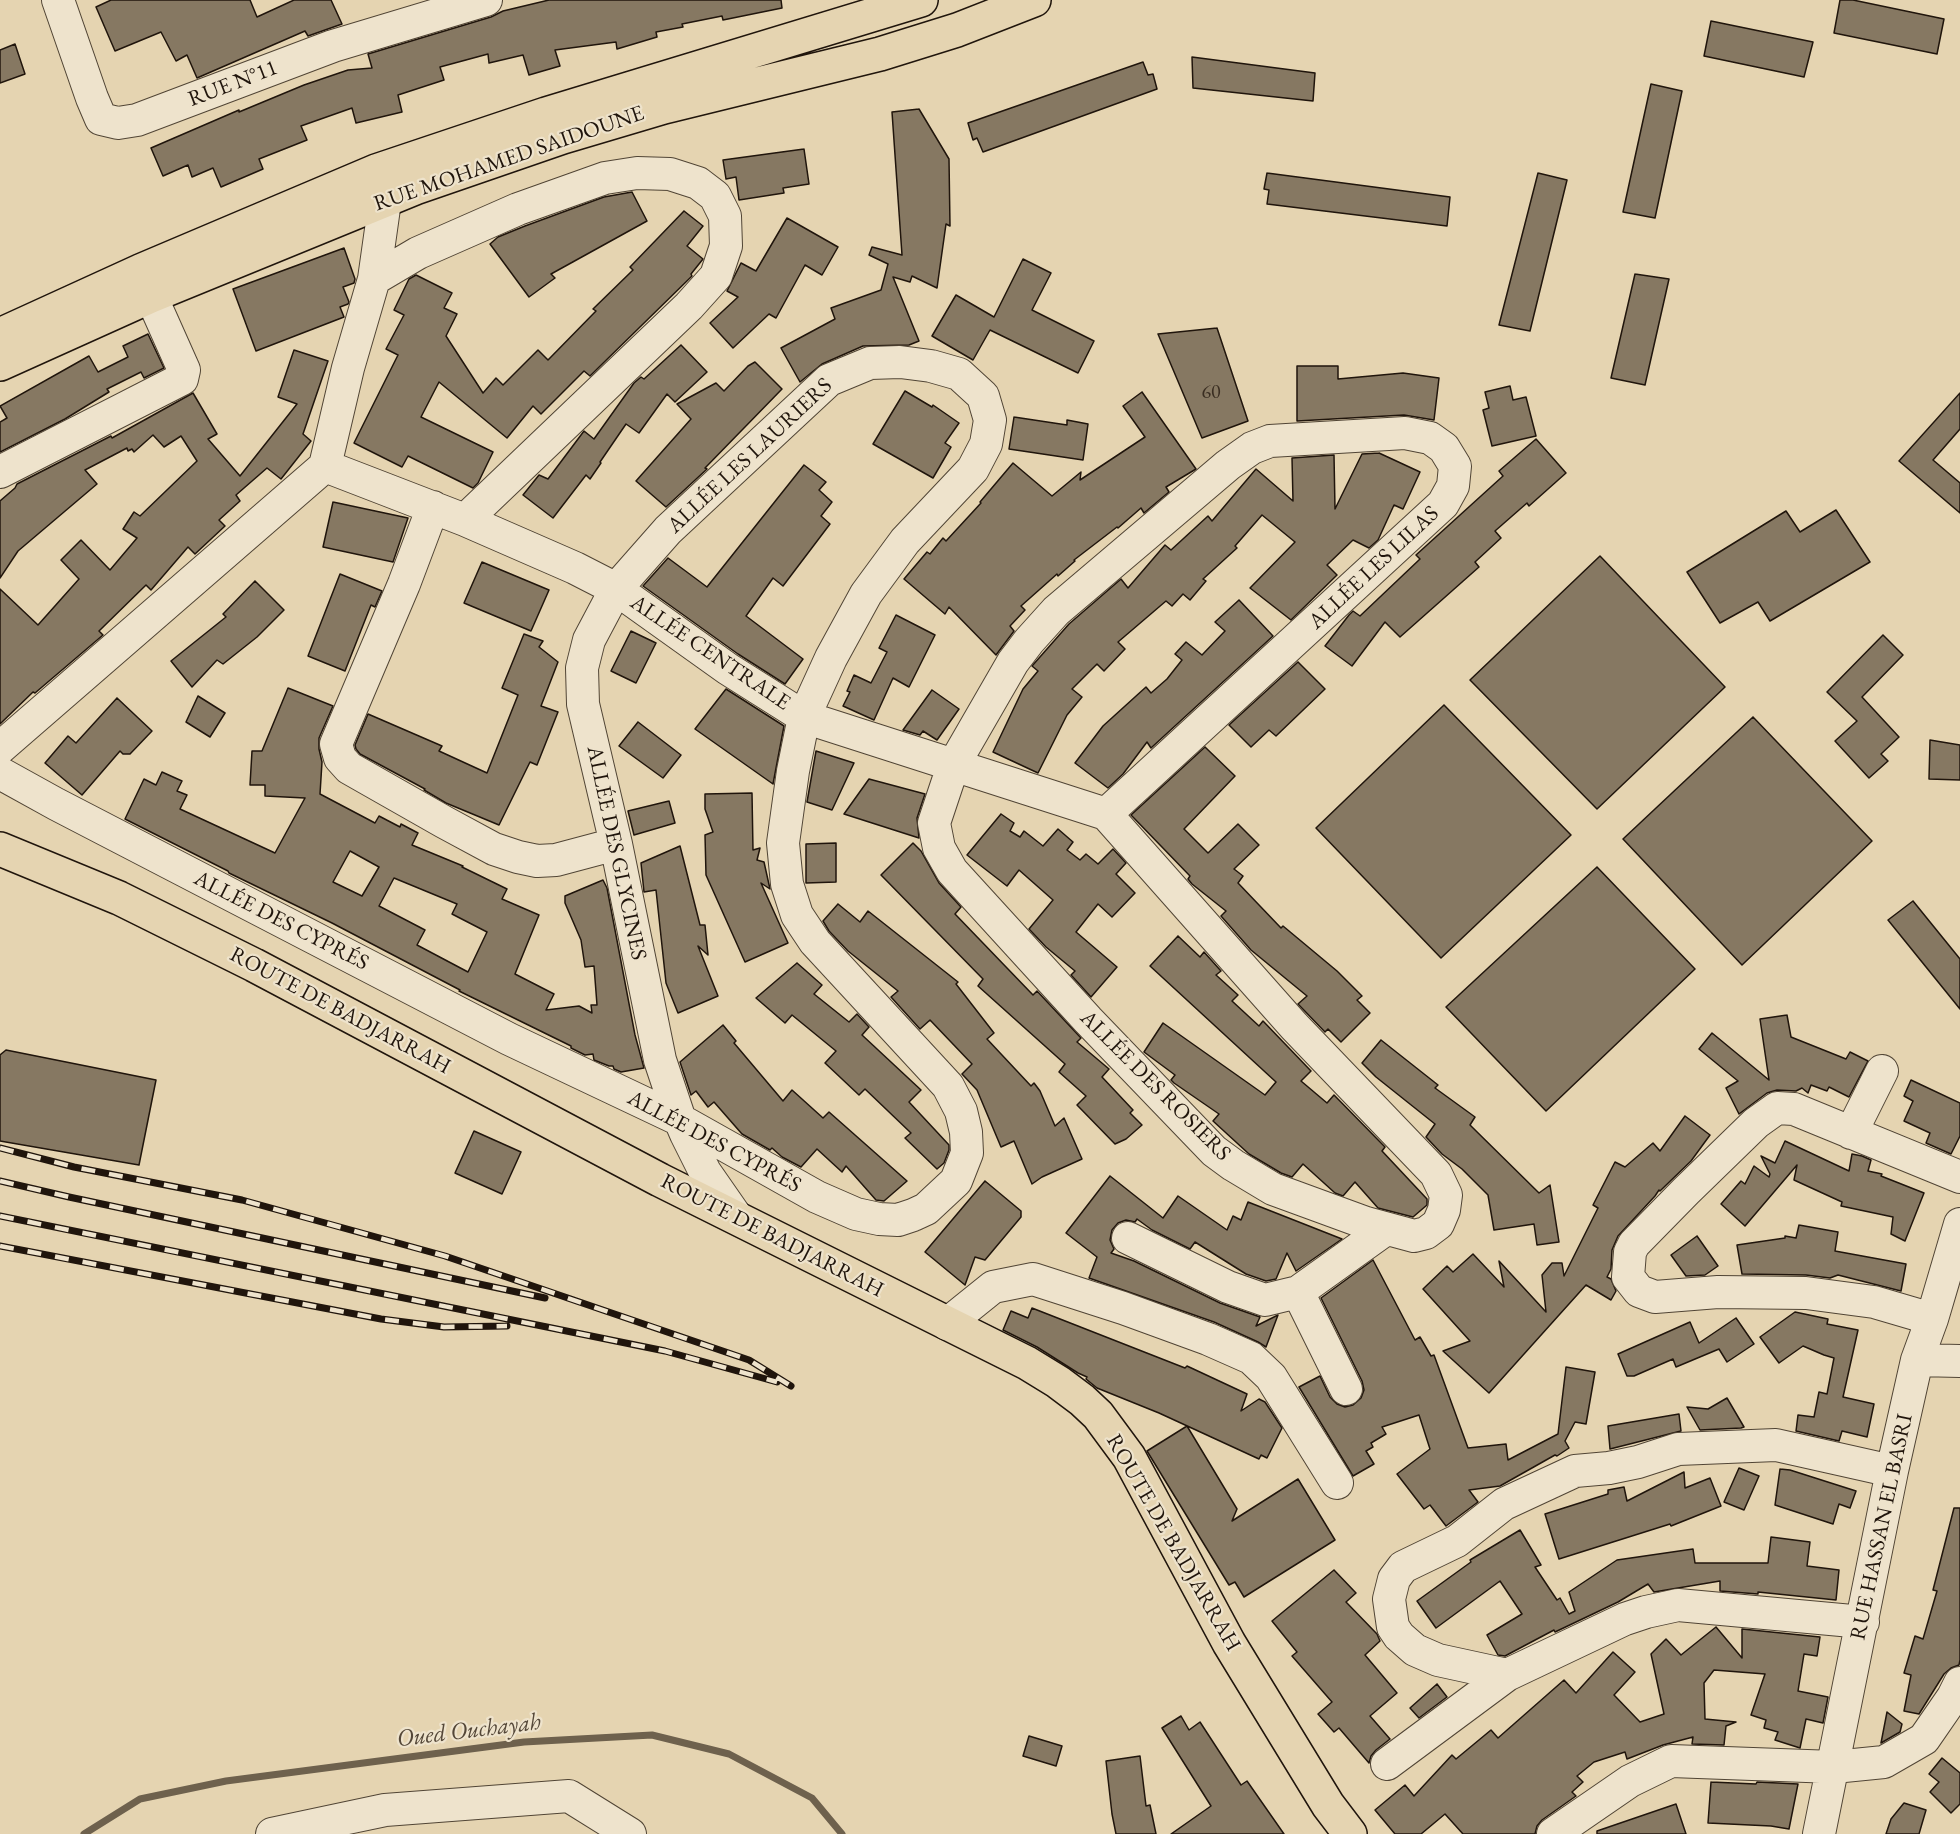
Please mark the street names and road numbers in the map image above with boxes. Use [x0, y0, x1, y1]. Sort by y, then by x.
street label: RUE N°11 [185, 55, 281, 113]
street label: RUE MOHAMED SAIDOUNE [370, 100, 648, 218]
street label: ALLÉE LES LAURIERS [662, 373, 838, 539]
street label: ALLÉE LES LILAS [1303, 501, 1445, 635]
street label: ALLÉE CENTRALE [625, 590, 795, 716]
street label: ALLÉE DES GLYCINES [580, 744, 652, 962]
street label: ALLÉE DES CYPRÉS [189, 866, 373, 976]
street label: ROUTE DE BADJARRAH [225, 942, 455, 1080]
street label: ALLÉE DES ROSIERS [1074, 1005, 1236, 1167]
street label: ALLÉE DES CYPRÉS [623, 1085, 805, 1199]
street label: ROUTE DE BADJARRAH [656, 1168, 888, 1304]
street label: RUE HASSAN EL BASRI [1845, 1412, 1919, 1642]
street label: ROUTE DE BADJARRAH [1100, 1430, 1246, 1656]

